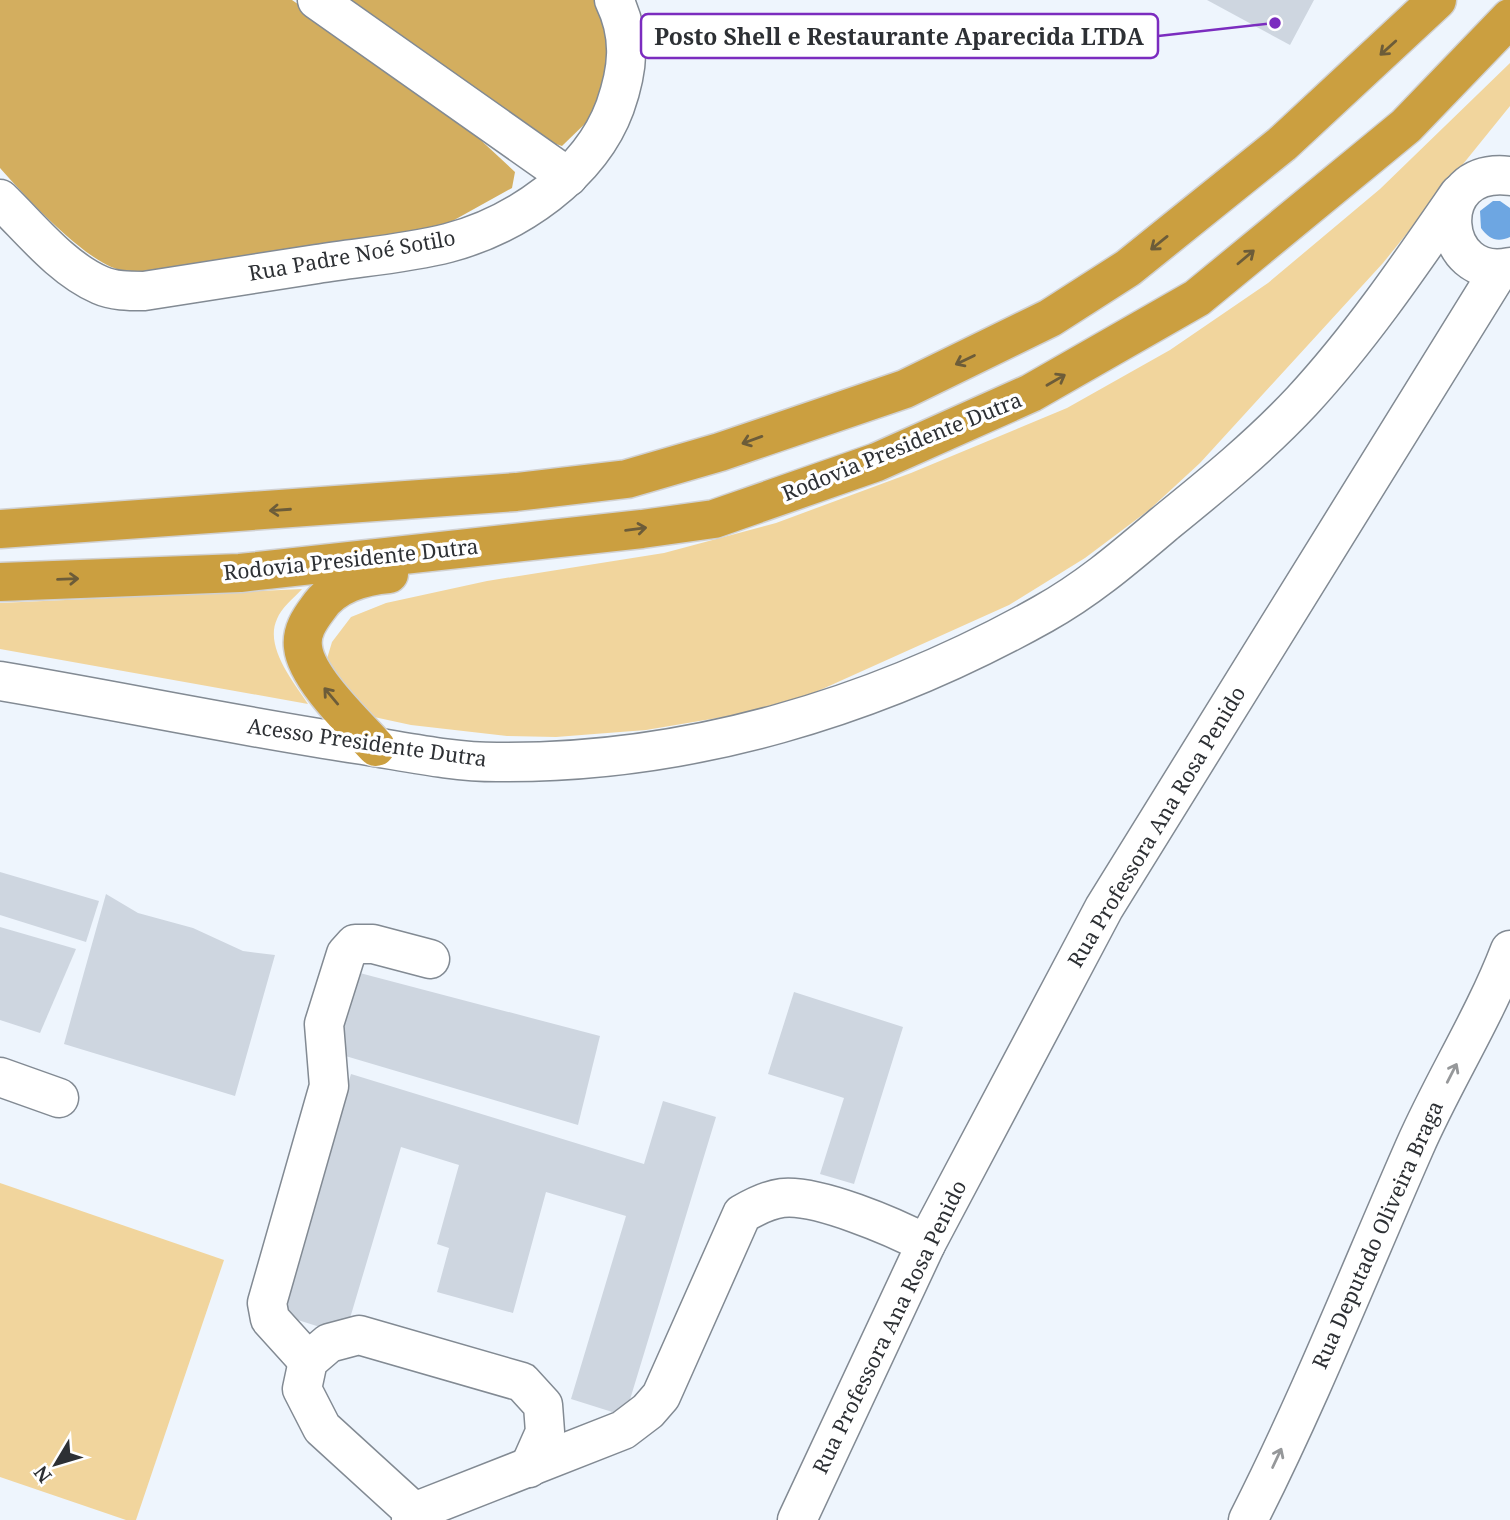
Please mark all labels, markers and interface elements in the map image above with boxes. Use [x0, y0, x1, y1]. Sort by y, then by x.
callout: Posto Shell e Restaurante Aparecida LTDA [641, 14, 1158, 58]
text: Posto Shell e Restaurante Aparecida LTDA [654, 20, 1144, 52]
one-way arrow [1380, 39, 1397, 56]
street label: Rua Padre Noé Sotilo [246, 223, 457, 287]
one-way arrow [1151, 235, 1169, 251]
one-way arrow [1237, 249, 1255, 265]
one-way arrow [955, 353, 976, 367]
one-way arrow [1045, 373, 1065, 387]
street label: Rodovia Presidente Dutra [778, 385, 1026, 507]
one-way arrow [742, 435, 764, 447]
one-way arrow [269, 504, 292, 517]
one-way arrow [624, 523, 647, 536]
street label: Rodovia Presidente Dutra [222, 532, 480, 586]
one-way arrow [56, 573, 79, 586]
street label: Rua Professora Ana Rosa Penido [1061, 681, 1251, 972]
one-way arrow [323, 687, 339, 705]
street label: Acesso Presidente Dutra [246, 711, 489, 773]
one-way arrow [1445, 1063, 1459, 1084]
street label: Rua Deputado Oliveira Braga [1305, 1096, 1449, 1373]
street label: Rua Professora Ana Rosa Penido [806, 1175, 973, 1478]
north arrow [21, 1429, 91, 1499]
one-way arrow [1271, 1448, 1284, 1469]
text: N [28, 1461, 57, 1488]

